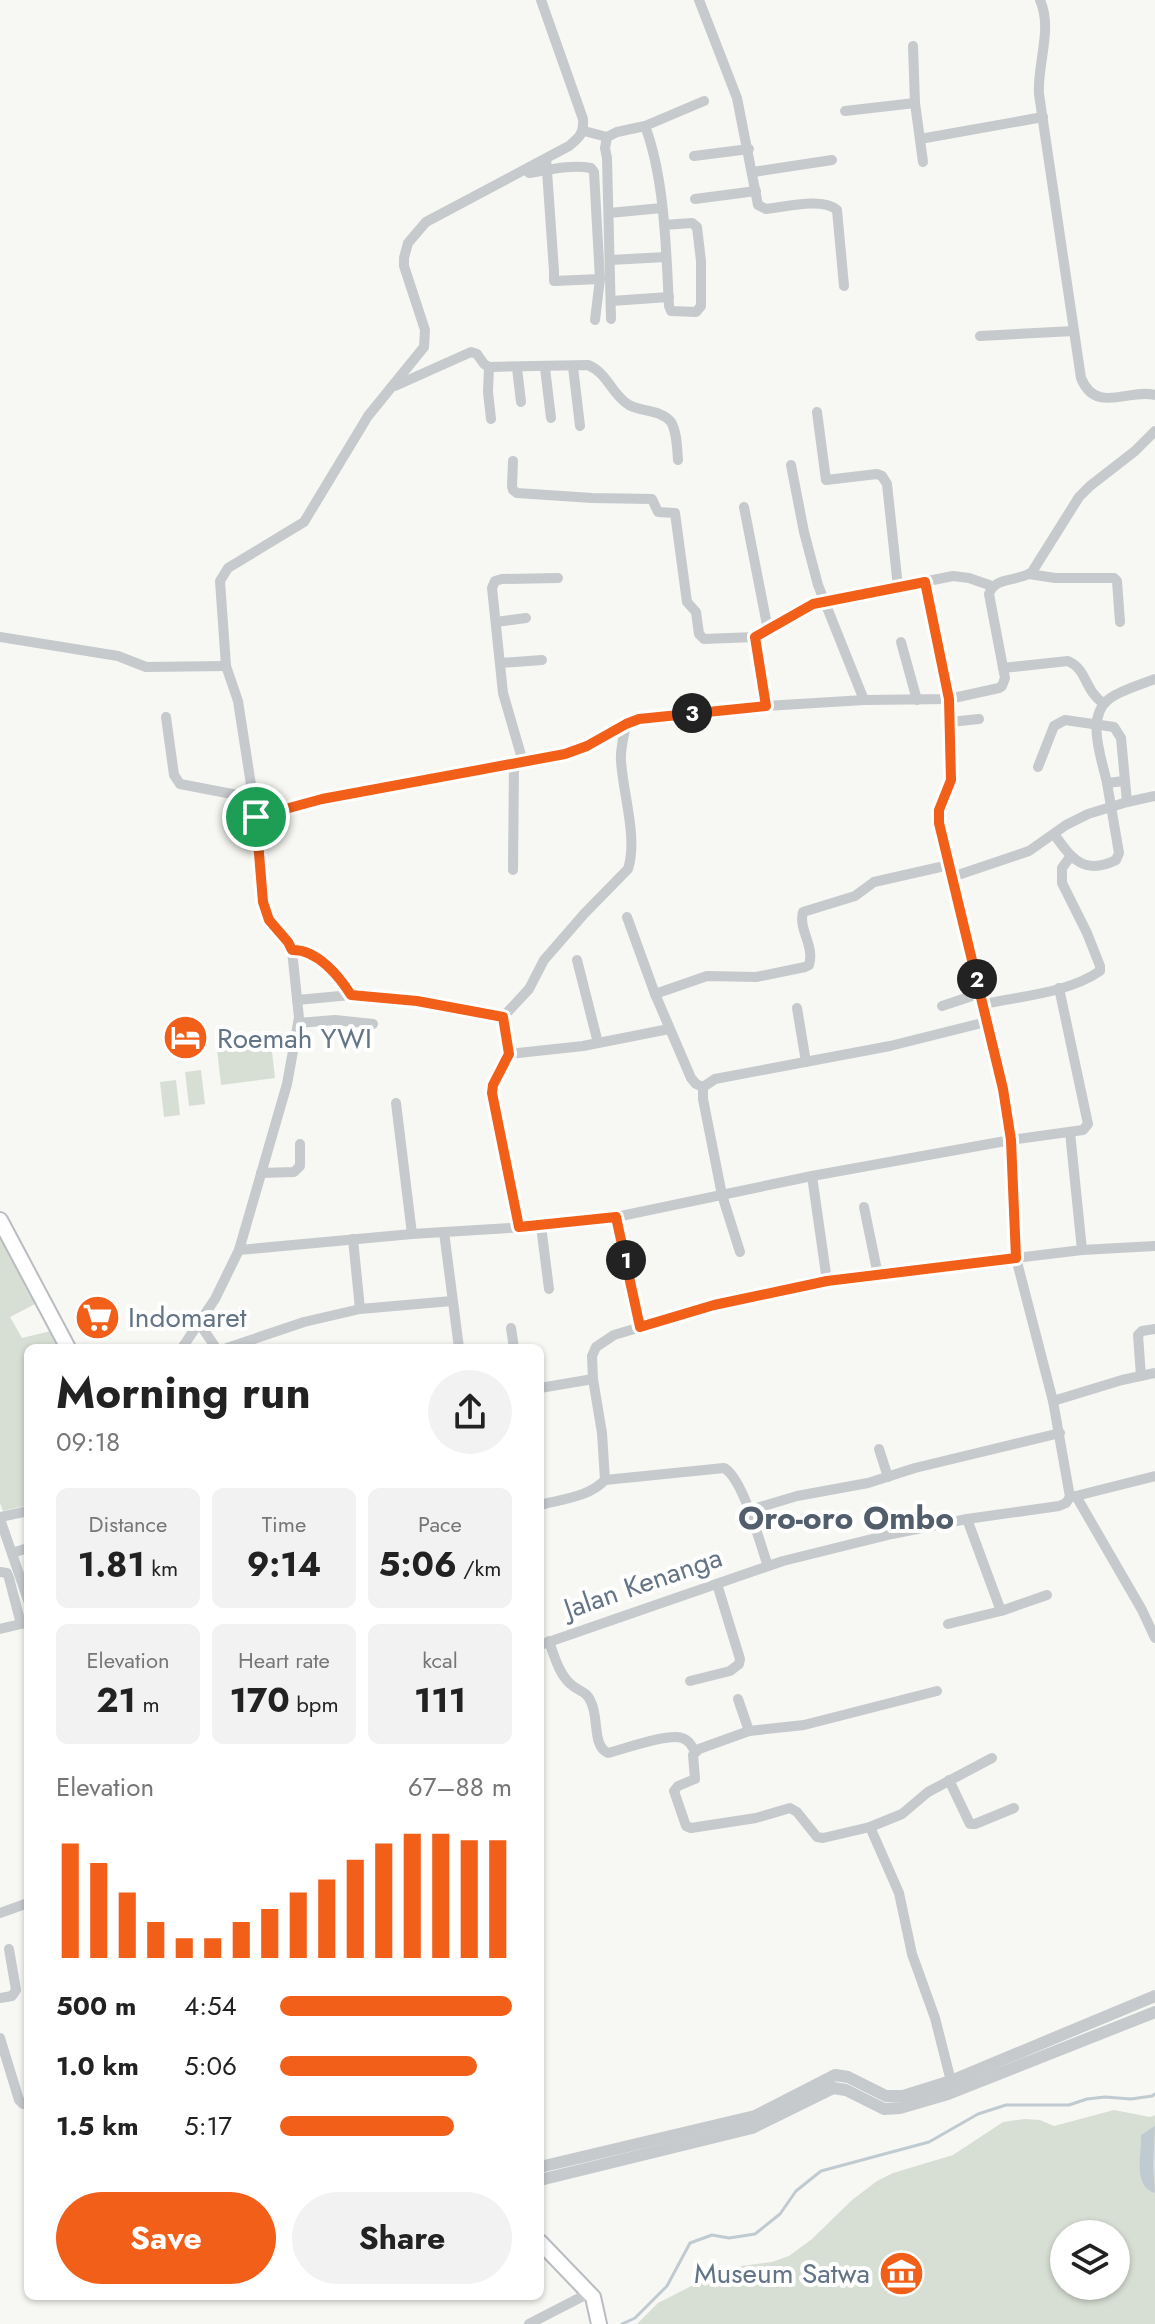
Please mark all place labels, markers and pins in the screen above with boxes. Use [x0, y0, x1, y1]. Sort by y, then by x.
pin: 3 [672, 693, 712, 733]
pin [222, 783, 290, 851]
pin: 2 [957, 959, 997, 999]
hotel icon: Roemah YWI [162, 1014, 210, 1062]
place label: Roemah YWI [217, 1018, 372, 1059]
pin: 1 [606, 1240, 646, 1280]
supermarket icon: Indomaret [73, 1293, 121, 1341]
place label: Indomaret [128, 1297, 247, 1338]
museum icon: Museum Satwa [877, 2249, 925, 2297]
place label: Museum Satwa [694, 2253, 870, 2294]

